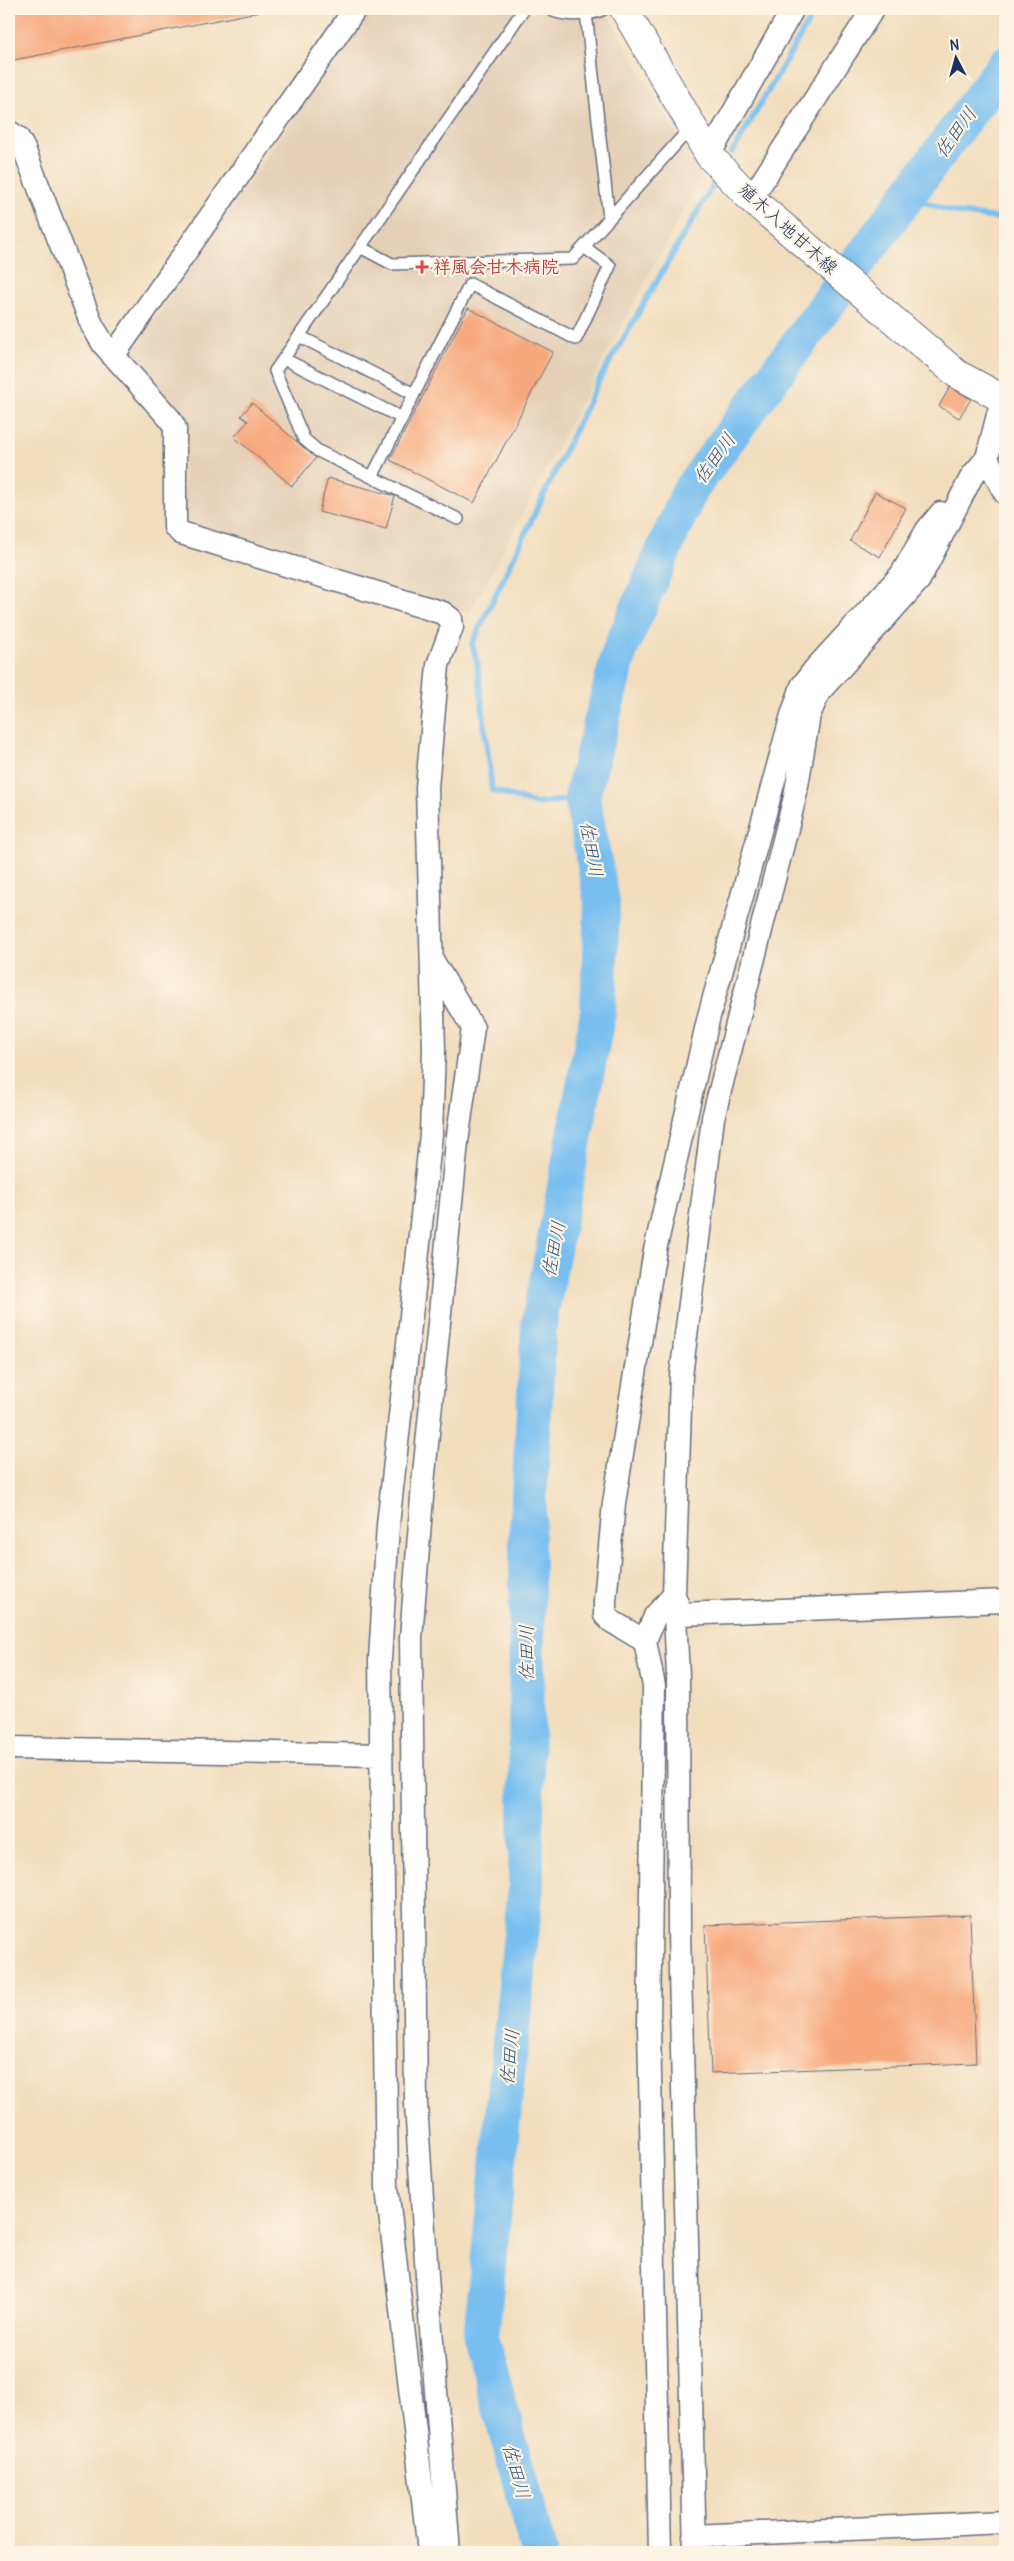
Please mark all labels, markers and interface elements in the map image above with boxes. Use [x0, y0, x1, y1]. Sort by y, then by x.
north arrow [932, 32, 982, 82]
text: N [949, 36, 960, 55]
water label: 佐田川 [929, 102, 981, 162]
street label: 殖木入地甘木線 [734, 178, 843, 279]
place label: 祥風会甘木病院 [433, 255, 559, 278]
marker: 祥風会甘木病院 [415, 260, 429, 274]
water label: 佐田川 [688, 428, 740, 488]
water label: 佐田川 [575, 819, 609, 879]
water label: 佐田川 [536, 1219, 570, 1279]
water label: 佐田川 [514, 1624, 538, 1682]
water label: 佐田川 [494, 2027, 524, 2087]
water label: 佐田川 [498, 2440, 536, 2502]

